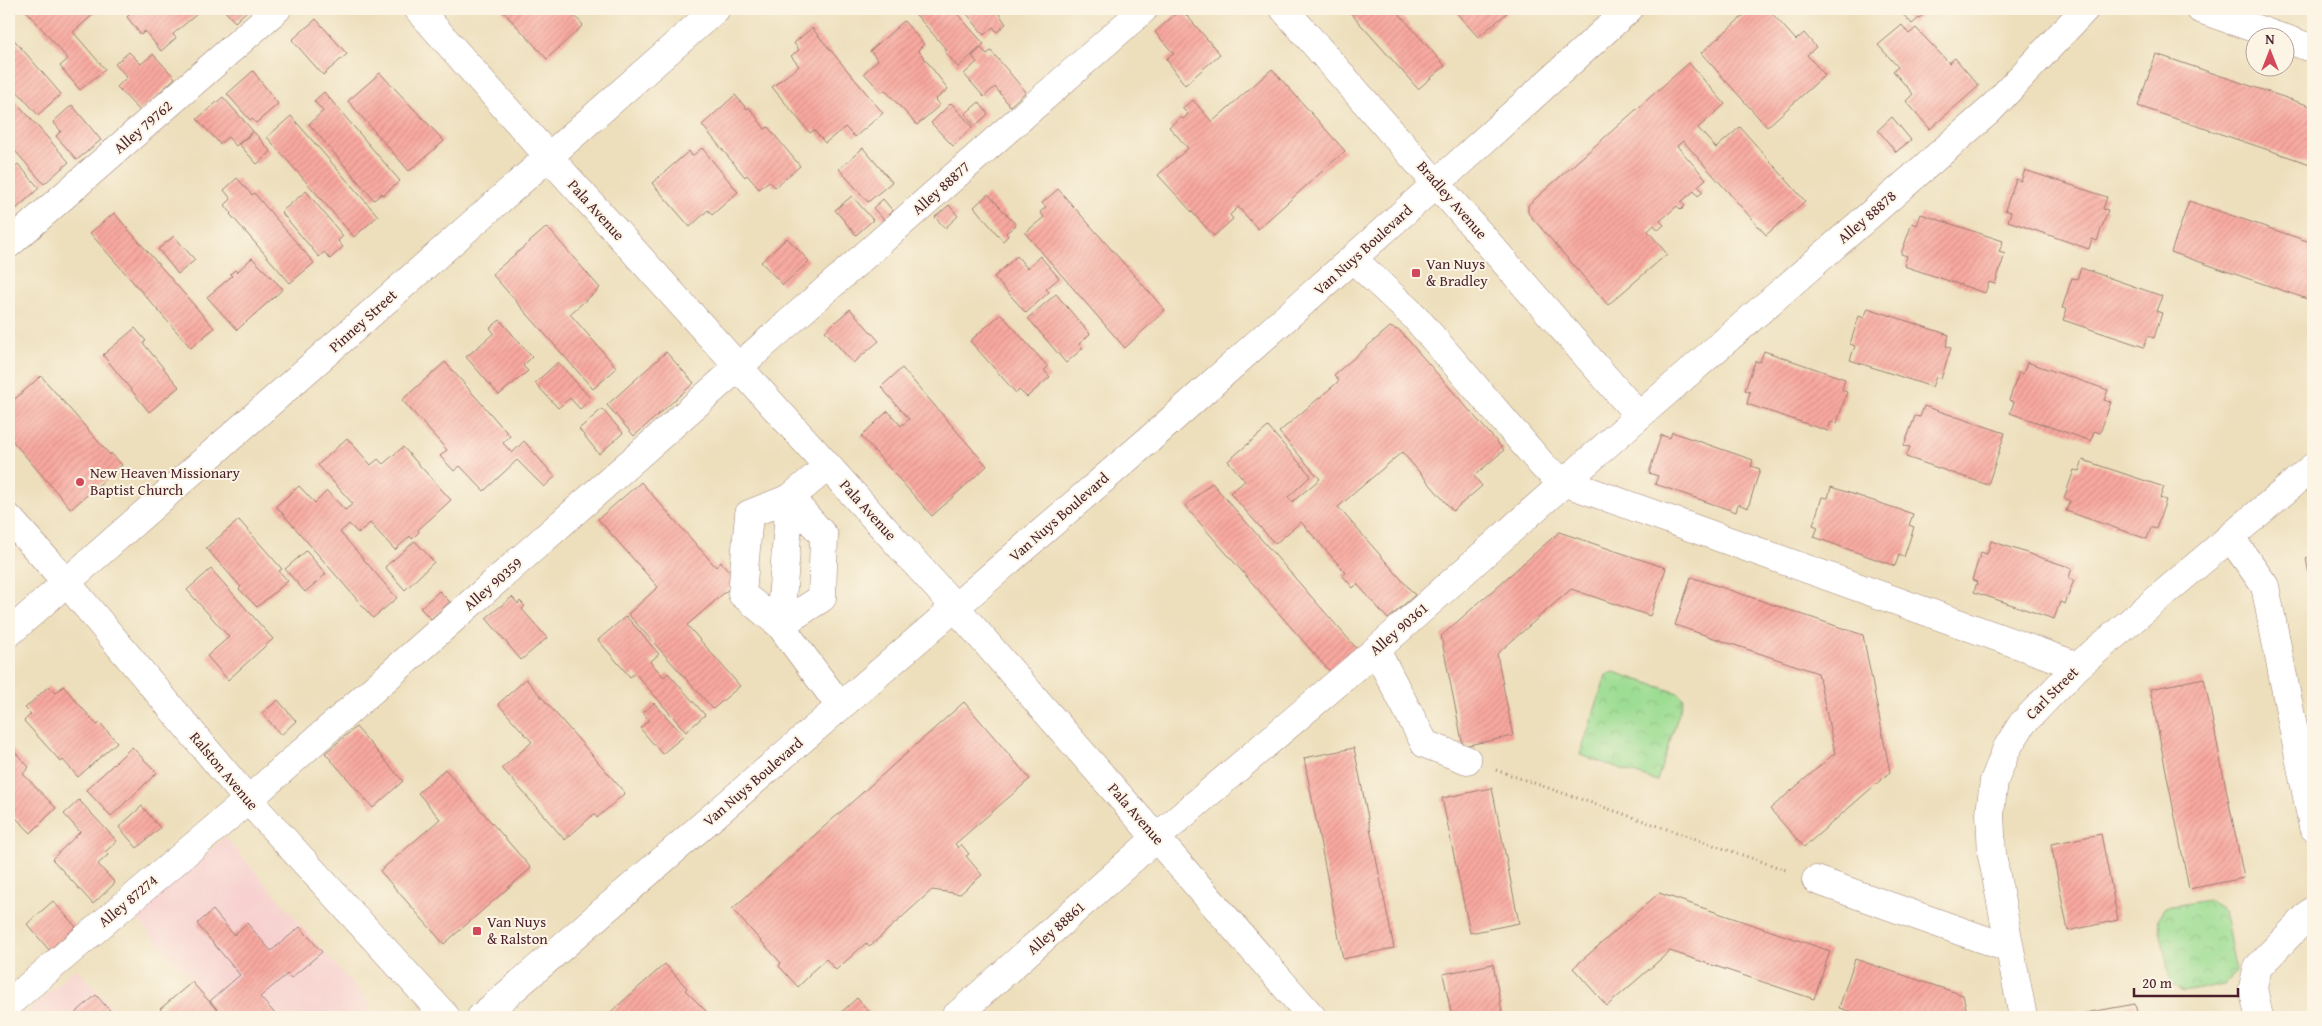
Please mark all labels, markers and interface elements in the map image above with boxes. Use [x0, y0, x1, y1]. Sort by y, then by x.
north arrow [2244, 28, 2294, 78]
text: N [2265, 29, 2275, 49]
street label: Alley 79762 [109, 95, 177, 158]
street label: Alley 88877 [907, 156, 974, 219]
street label: Bradley Avenue [1412, 156, 1492, 243]
street label: Pala Avenue [563, 174, 630, 245]
street label: Alley 88878 [1833, 185, 1901, 248]
street label: Van Nuys Boulevard [1309, 200, 1417, 300]
place label: Van Nuys & Bradley [1426, 253, 1488, 291]
marker: Van Nuys & Bradley [1410, 267, 1422, 279]
street label: Pinney Street [324, 284, 402, 357]
place label: New Heaven Missionary Baptist Church [90, 462, 241, 500]
street label: Van Nuys Boulevard [1004, 467, 1113, 566]
street label: Pala Avenue [835, 474, 902, 545]
marker: New Heaven Missionary Baptist Church [74, 476, 86, 488]
street label: Alley 90359 [459, 552, 527, 615]
street label: Alley 90361 [1365, 597, 1433, 660]
street label: Carl Street [2021, 661, 2083, 724]
street label: Ralston Avenue [185, 727, 263, 814]
street label: Van Nuys Boulevard [698, 732, 807, 831]
street label: Pala Avenue [1104, 778, 1169, 849]
street label: Alley 87274 [94, 870, 162, 932]
street label: Alley 88861 [1022, 896, 1089, 959]
place label: Van Nuys & Ralston [487, 911, 548, 949]
marker: Van Nuys & Ralston [471, 925, 483, 937]
scale bar [2134, 966, 2238, 998]
text: 20 m [2142, 972, 2173, 993]

